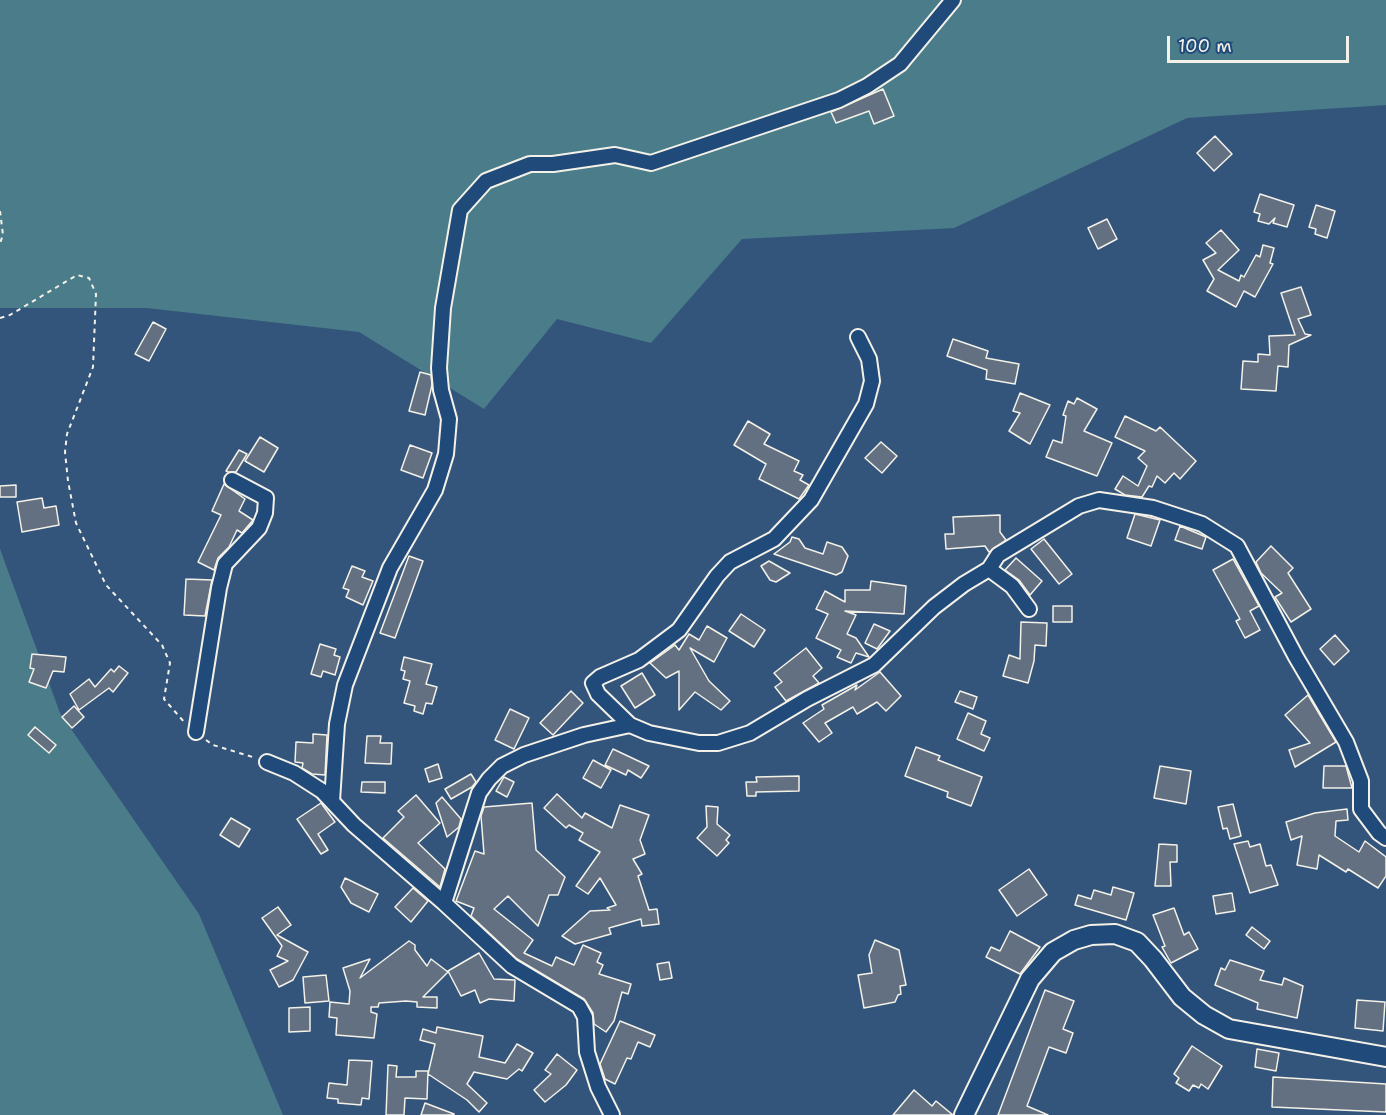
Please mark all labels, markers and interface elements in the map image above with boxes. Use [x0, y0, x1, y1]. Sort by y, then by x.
scale bar [1170, 24, 1352, 62]
text: 100 m [1178, 34, 1232, 58]

